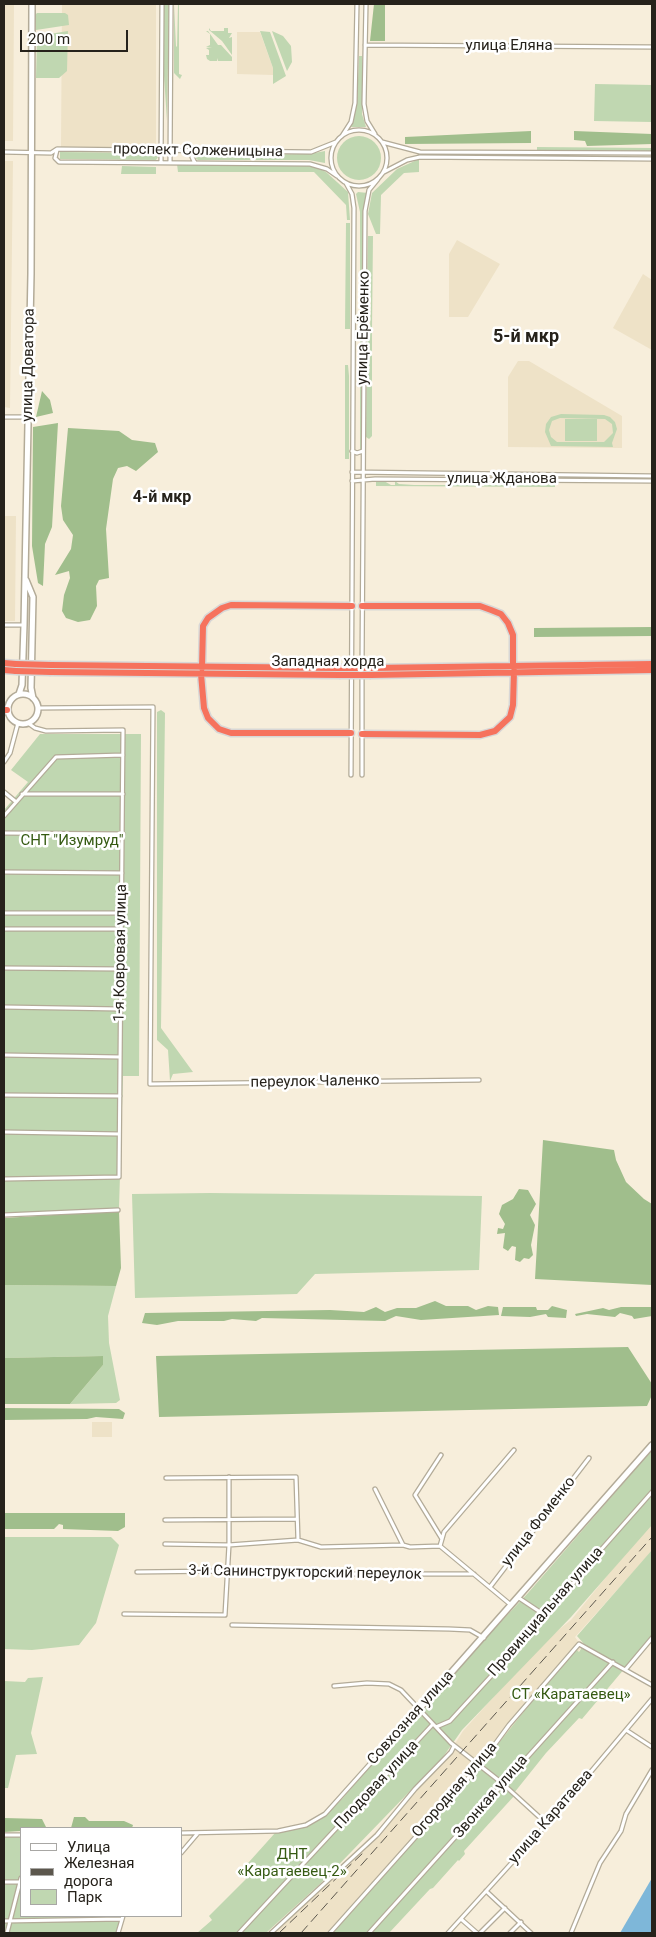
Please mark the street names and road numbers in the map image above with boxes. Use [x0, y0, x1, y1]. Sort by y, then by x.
street label: улица Еляна [465, 37, 553, 55]
street label: проспект Солженицына [113, 141, 283, 161]
street label: улица Ерёменко [354, 271, 374, 385]
street label: улица Доватора [19, 308, 39, 422]
street label: улица Жданова [447, 470, 557, 488]
street label: Западная хорда [271, 653, 385, 671]
street label: 1-я Ковровая улица [111, 884, 131, 1022]
street label: переулок Чаленко [250, 1072, 380, 1092]
street label: улица Фоменко [498, 1473, 580, 1571]
street label: Провинциальная улица [485, 1543, 607, 1681]
street label: 3-й Санинструкторский переулок [188, 1562, 422, 1584]
street label: Совхозная улица [364, 1667, 458, 1769]
street label: Плодовая улица [331, 1737, 423, 1833]
street label: Огородная улица [409, 1739, 501, 1841]
street label: Звонкая улица [450, 1752, 532, 1842]
street label: улица Каратаева [505, 1766, 597, 1868]

